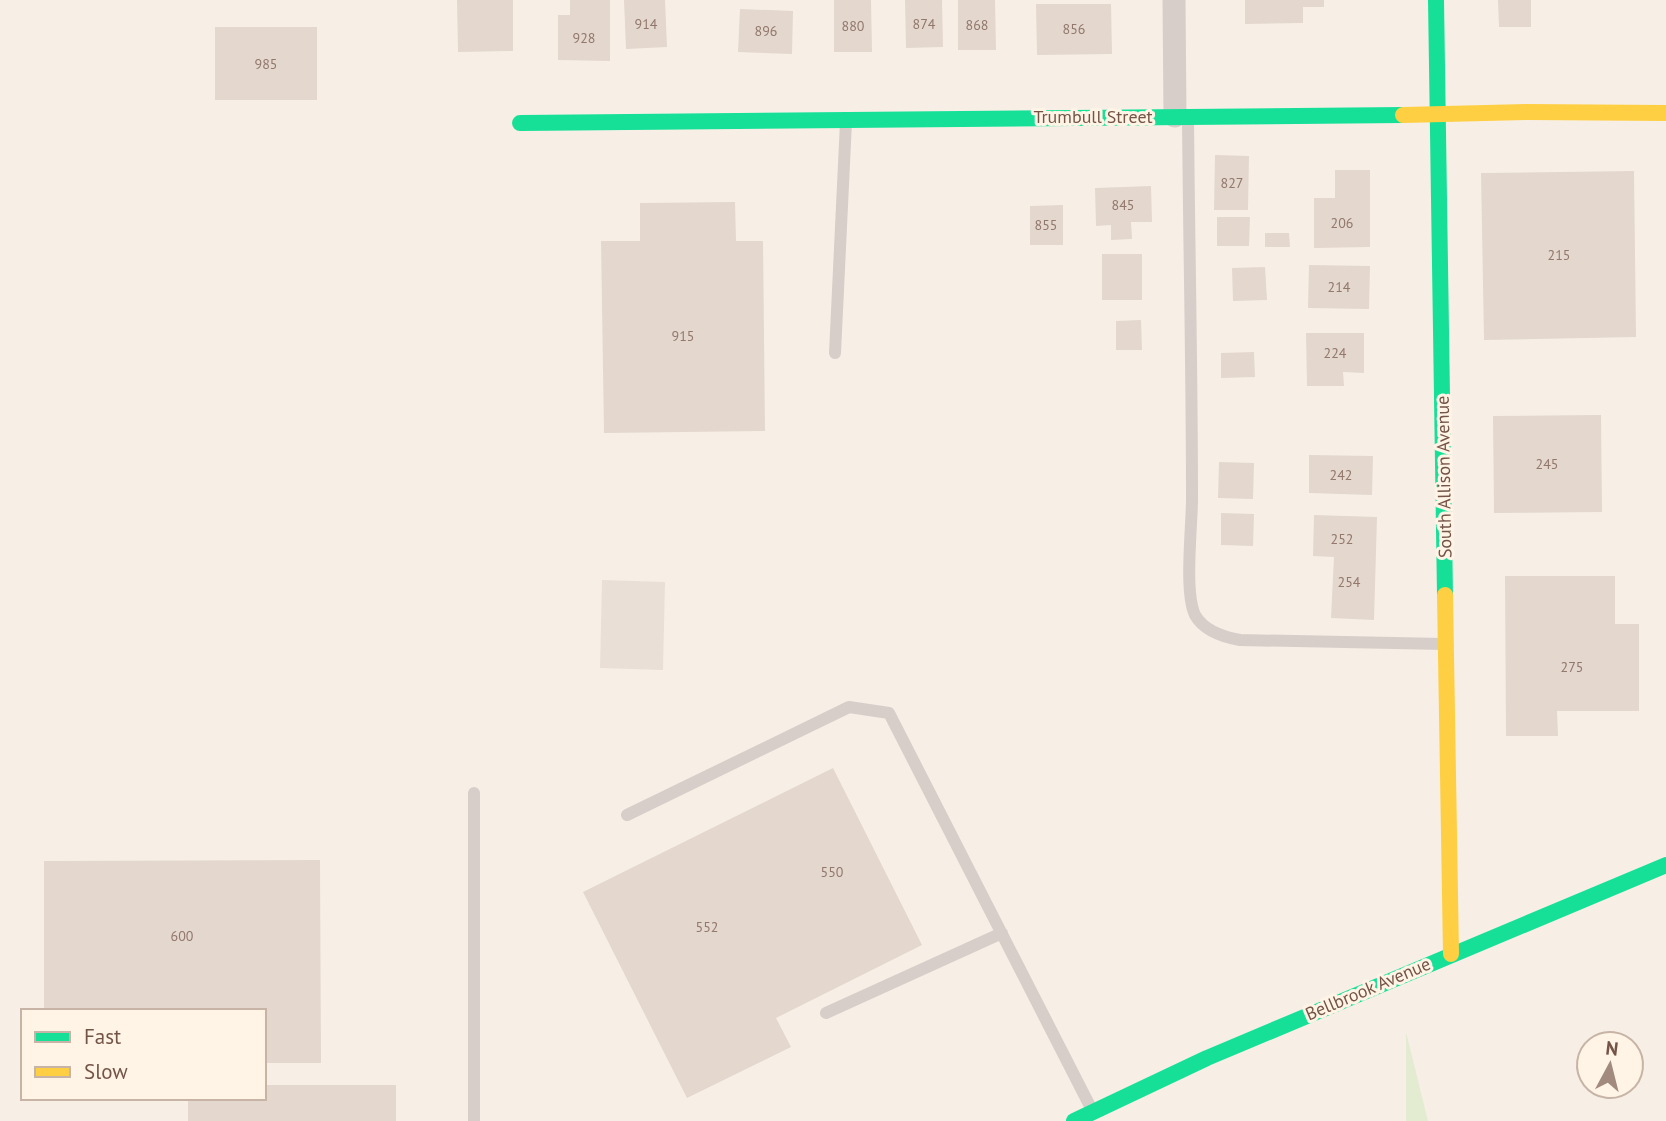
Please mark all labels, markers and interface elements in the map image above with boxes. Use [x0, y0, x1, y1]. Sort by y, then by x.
house number: 914 [635, 15, 658, 33]
house number: 874 [913, 15, 936, 33]
house number: 868 [966, 16, 988, 34]
house number: 880 [842, 17, 865, 35]
house number: 856 [1063, 20, 1085, 38]
house number: 896 [755, 22, 777, 40]
house number: 928 [573, 29, 595, 47]
house number: 985 [255, 55, 277, 73]
street label: Trumbull Street [1033, 105, 1153, 128]
house number: 827 [1221, 174, 1243, 192]
house number: 845 [1112, 196, 1134, 214]
house number: 206 [1331, 214, 1353, 232]
house number: 855 [1035, 216, 1057, 234]
house number: 215 [1548, 246, 1570, 264]
house number: 214 [1328, 278, 1351, 296]
house number: 915 [672, 327, 694, 345]
house number: 224 [1324, 344, 1347, 362]
street label: South Allison Avenue [1431, 396, 1456, 558]
house number: 245 [1536, 455, 1558, 473]
house number: 242 [1330, 466, 1352, 484]
house number: 252 [1331, 530, 1353, 548]
house number: 254 [1338, 573, 1361, 591]
house number: 275 [1561, 658, 1583, 676]
house number: 550 [821, 863, 844, 881]
house number: 552 [696, 918, 718, 936]
house number: 600 [171, 927, 194, 945]
street label: Bellbrook Avenue [1302, 952, 1434, 1025]
legend [21, 1009, 266, 1100]
text: Fast [84, 1023, 121, 1050]
north arrow [1575, 1030, 1645, 1100]
text: N [1604, 1035, 1620, 1061]
text: Slow [84, 1058, 128, 1085]

